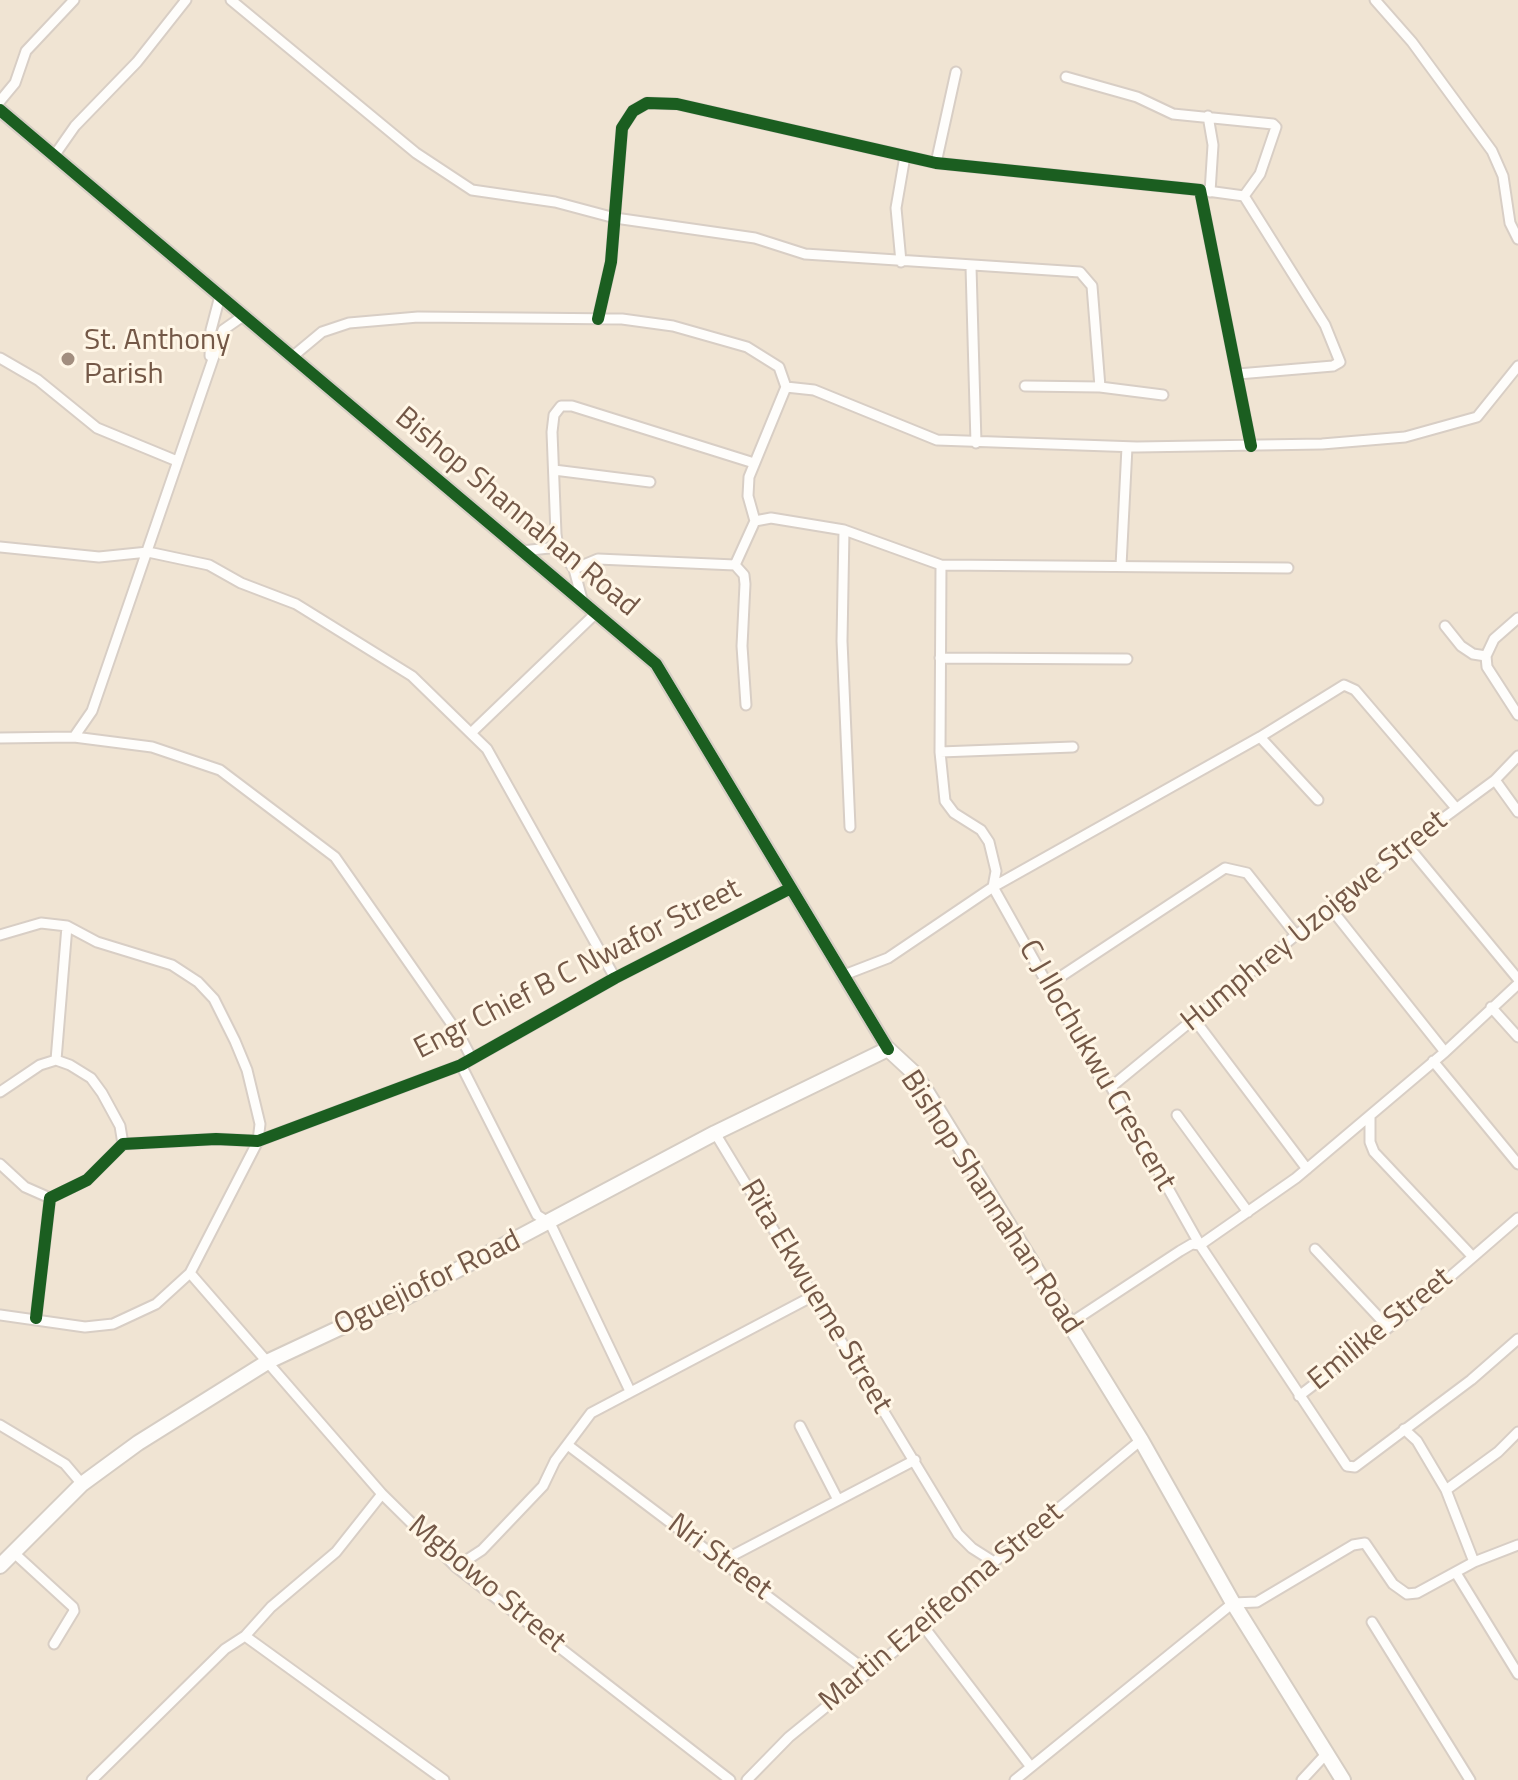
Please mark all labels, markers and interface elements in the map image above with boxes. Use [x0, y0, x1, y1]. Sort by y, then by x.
place label: St. Anthony Parish [84, 324, 230, 394]
marker: St. Anthony Parish [59, 350, 77, 368]
street label: Bishop Shannahan Road [387, 401, 645, 625]
street label: Humphrey Uzoigwe Street [1175, 804, 1455, 1040]
street label: Engr Chief B C Nwafor Street [409, 872, 747, 1068]
street label: C J Ilochukwu Crescent [1010, 934, 1182, 1198]
street label: Bishop Shannahan Road [891, 1065, 1089, 1341]
street label: Rita Ekwueme Street [731, 1174, 899, 1420]
street label: Oguejiofor Road [329, 1223, 527, 1345]
street label: Emilike Street [1302, 1261, 1460, 1399]
street label: Martin Ezeifeoma Street [813, 1496, 1071, 1720]
street label: Nri Street [660, 1507, 778, 1609]
street label: Mgbowo Street [400, 1509, 572, 1661]

